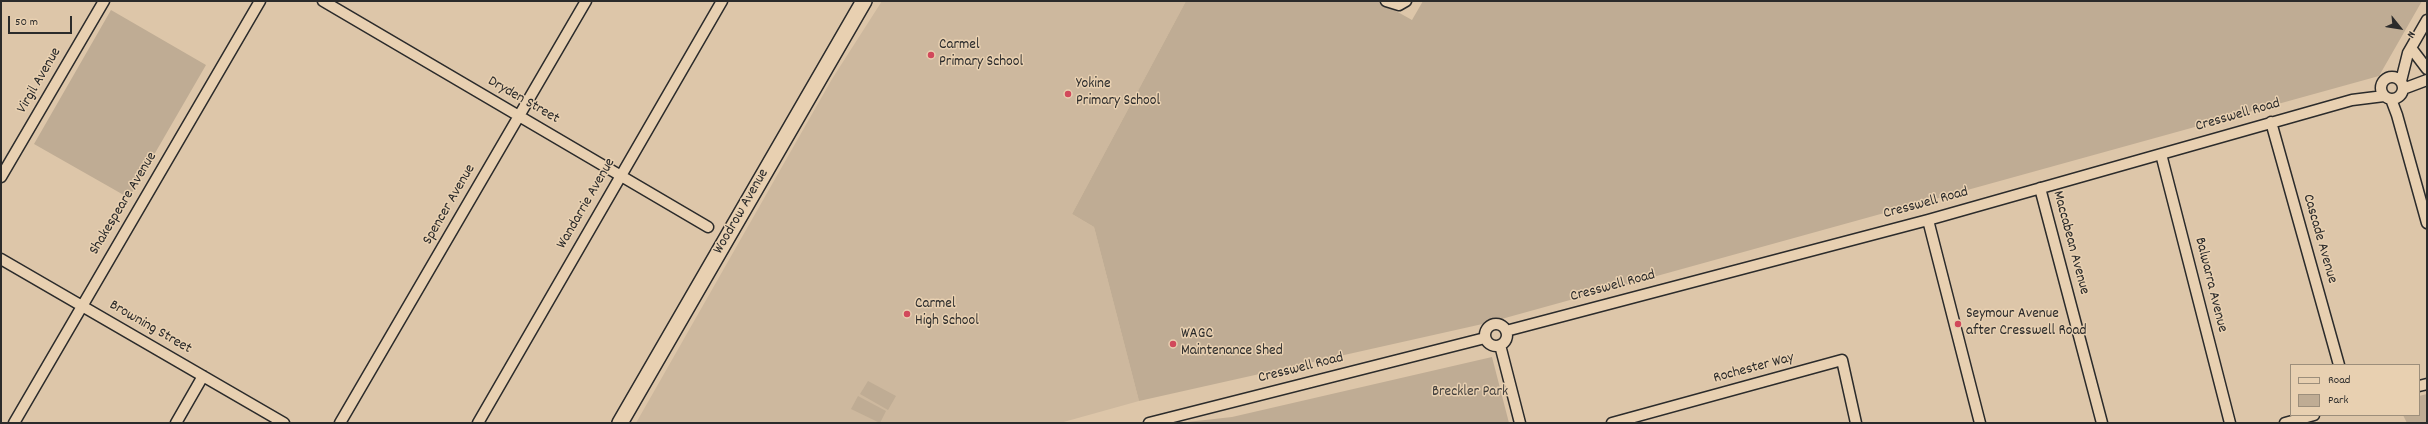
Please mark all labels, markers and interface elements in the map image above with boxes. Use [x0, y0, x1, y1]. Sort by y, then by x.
scale bar [10, 8, 74, 34]
north arrow [2380, 8, 2420, 48]
text: 50 m [15, 14, 38, 31]
text: N [2402, 28, 2419, 40]
place label: Carmel Primary School [939, 37, 1023, 72]
street label: Virgil Avenue [14, 45, 66, 117]
marker: Carmel Primary School [926, 50, 936, 60]
street label: Dryden Street [484, 73, 562, 129]
place label: Yokine Primary School [1076, 76, 1160, 111]
marker: Yokine Primary School [1063, 89, 1073, 99]
street label: Cresswell Road [2194, 95, 2282, 137]
street label: Shakespeare Avenue [86, 149, 162, 259]
street label: Wandarrie Avenue [554, 156, 620, 252]
street label: Spencer Avenue [420, 162, 480, 248]
street label: Woodrow Avenue [710, 166, 774, 258]
street label: Cresswell Road [1882, 184, 1970, 224]
street label: Maccabean Avenue [2048, 189, 2092, 297]
street label: Cascade Avenue [2298, 192, 2340, 286]
street label: Balwarra Avenue [2190, 236, 2230, 334]
street label: Cresswell Road [1569, 267, 1657, 307]
place label: Carmel High School [915, 296, 979, 331]
street label: Browning Street [106, 297, 194, 359]
place label: Seymour Avenue after Cresswell Road [1966, 306, 2087, 341]
marker: Carmel High School [902, 309, 912, 319]
marker: Seymour Avenue after Cresswell Road [1953, 319, 1963, 329]
place label: WAGC Maintenance Shed [1181, 326, 1283, 361]
marker: WAGC Maintenance Shed [1168, 339, 1178, 349]
street label: Cresswell Road [1257, 350, 1345, 388]
street label: Rochester Way [1712, 350, 1796, 388]
legend [2290, 364, 2420, 416]
text: Road [2328, 372, 2350, 389]
park label: Breckler Park [1432, 384, 1508, 402]
text: Park [2328, 392, 2348, 409]

